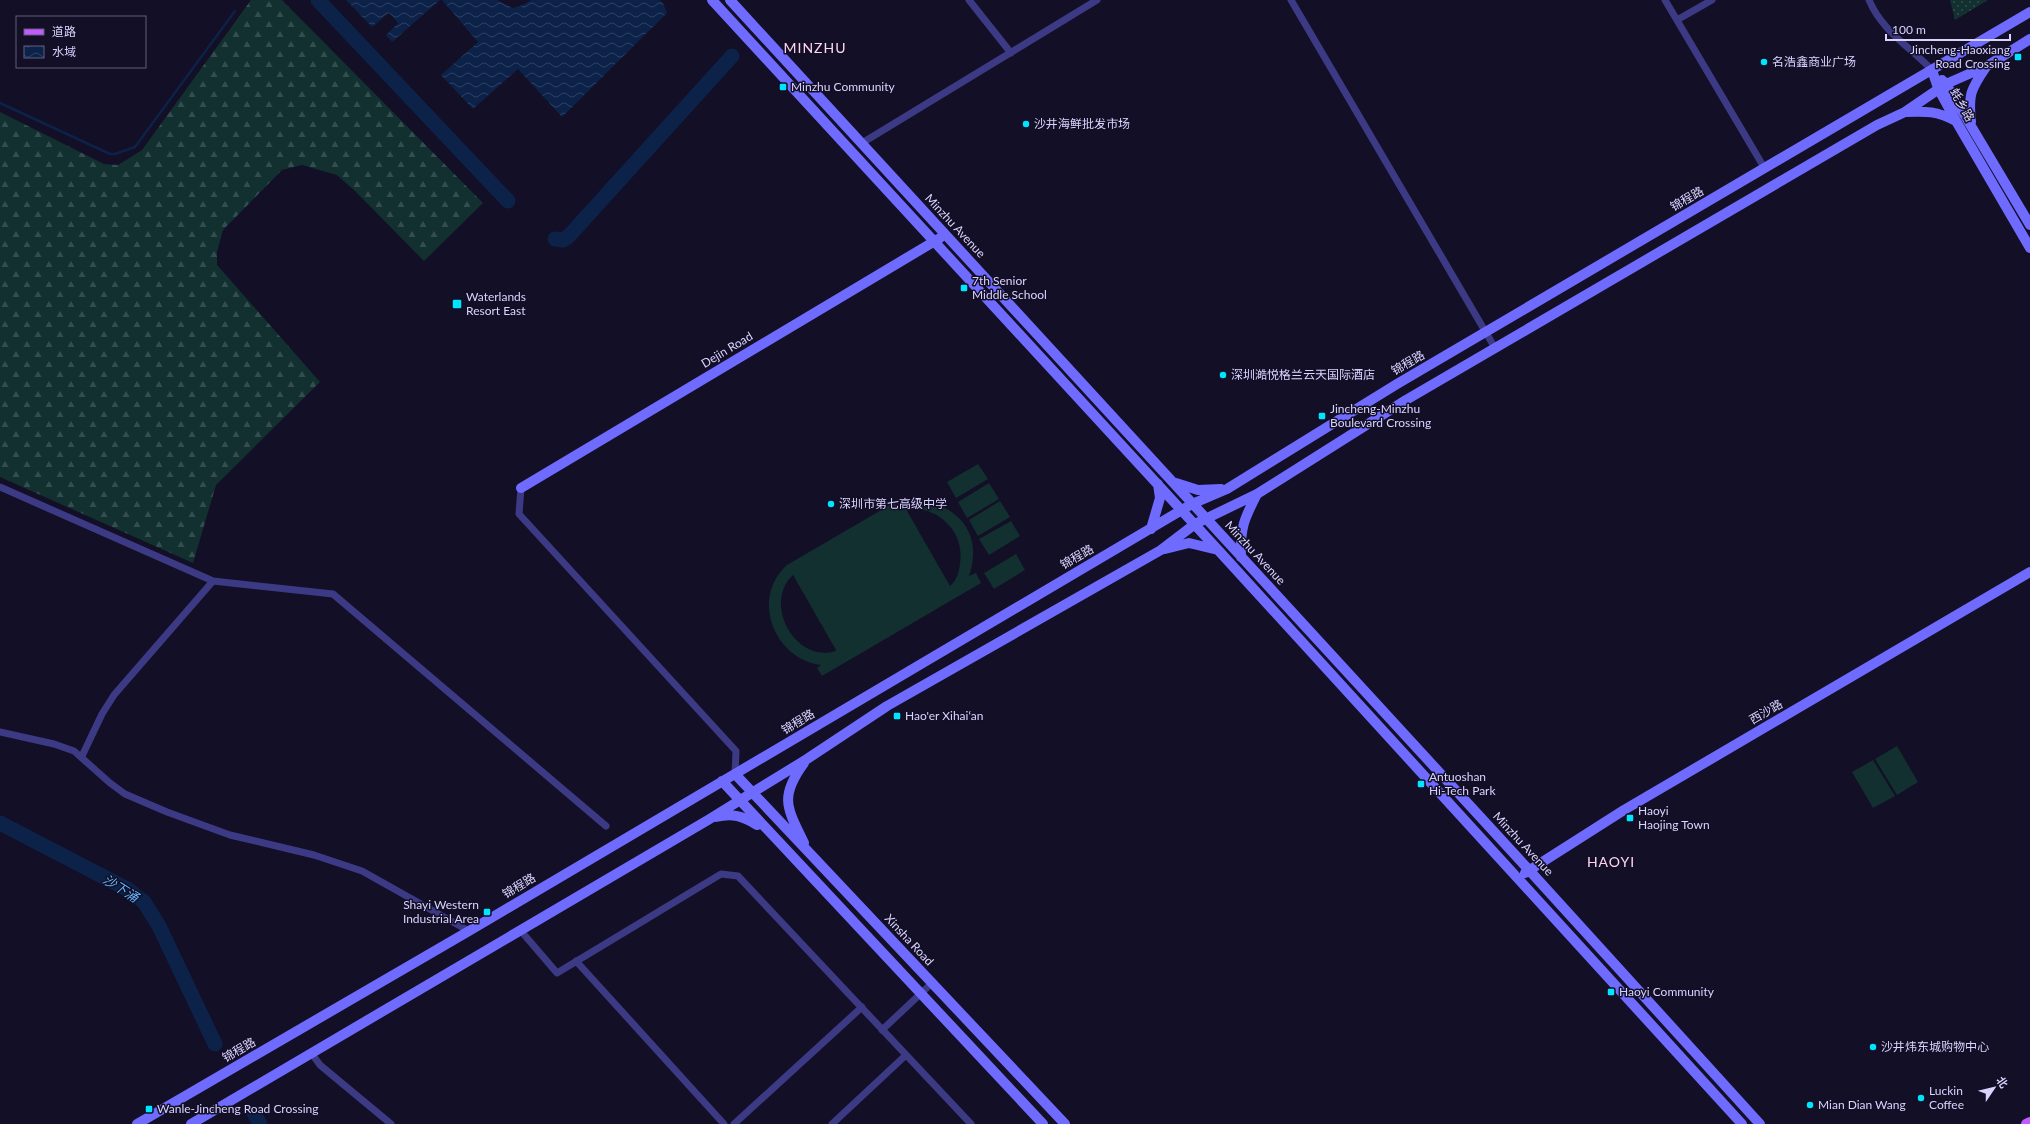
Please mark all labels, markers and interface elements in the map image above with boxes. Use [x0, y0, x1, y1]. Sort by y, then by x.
legend [16, 16, 146, 68]
scale bar [1886, 16, 2010, 42]
text: 100 m [1892, 22, 1926, 37]
text: 道路 [52, 24, 76, 39]
district label: MINZHU [783, 39, 847, 56]
place label: Jincheng-Haoxiang Road Crossing [1910, 42, 2010, 71]
text: 水域 [52, 44, 76, 59]
marker: Jincheng-Haoxiang Road Crossing [2013, 52, 2023, 62]
place label: 名浩鑫商业广场 [1772, 54, 1856, 69]
marker: 名浩鑫商业广场 [1759, 57, 1769, 67]
place label: Minzhu Community [791, 79, 896, 94]
marker: Minzhu Community [778, 82, 788, 92]
street label: 蚝乡路 [1947, 85, 1978, 124]
place label: 沙井海鲜批发市场 [1034, 116, 1130, 131]
marker: 沙井海鲜批发市场 [1021, 119, 1031, 129]
street label: 锦程路 [1667, 183, 1706, 214]
street label: Minzhu Avenue [922, 191, 989, 261]
place label: 7th Senior Middle School [972, 273, 1047, 302]
marker: 7th Senior Middle School [959, 283, 969, 293]
place label: Waterlands Resort East [466, 289, 526, 318]
marker: Waterlands Resort East [451, 298, 463, 310]
street label: Dejin Road [698, 328, 755, 371]
street label: 锦程路 [1388, 347, 1427, 378]
place label: 深圳澔悦格兰云天国际酒店 [1231, 367, 1375, 382]
marker: 深圳澔悦格兰云天国际酒店 [1218, 370, 1228, 380]
place label: Jincheng-Minzhu Boulevard Crossing [1330, 401, 1431, 430]
marker: Jincheng-Minzhu Boulevard Crossing [1317, 411, 1327, 421]
place label: 深圳市第七高级中学 [839, 496, 947, 511]
marker: 深圳市第七高级中学 [826, 499, 836, 509]
street label: Minzhu Avenue [1222, 518, 1289, 588]
street label: 锦程路 [1057, 541, 1096, 572]
street label: 西沙路 [1746, 696, 1785, 727]
street label: 锦程路 [778, 706, 817, 737]
place label: Hao'er Xihai‘an [905, 708, 983, 723]
marker: Hao'er Xihai‘an [892, 711, 902, 721]
place label: Antuoshan Hi-Tech Park [1429, 769, 1496, 798]
marker: Antuoshan Hi-Tech Park [1416, 779, 1426, 789]
place label: Haoyi Haojing Town [1638, 803, 1710, 832]
street label: Minzhu Avenue [1490, 809, 1557, 879]
marker: Haoyi Haojing Town [1625, 813, 1635, 823]
district label: HAOYI [1587, 853, 1635, 870]
street label: 锦程路 [499, 870, 538, 901]
water label: 沙下涌 [100, 871, 143, 906]
place label: Shayi Western Industrial Area [403, 897, 479, 926]
marker: Shayi Western Industrial Area [482, 907, 492, 917]
street label: Xinsha Road [882, 911, 937, 969]
place label: Haoyi Community [1619, 984, 1715, 999]
marker: Haoyi Community [1606, 987, 1616, 997]
street label: 锦程路 [219, 1034, 258, 1065]
place label: 沙井炜东城购物中心 [1881, 1039, 1989, 1054]
marker: 沙井炜东城购物中心 [1868, 1042, 1878, 1052]
north arrow [1974, 1068, 2014, 1108]
text: 北 [1994, 1074, 2011, 1090]
place label: Luckin Coffee [1929, 1083, 1964, 1112]
marker: Luckin Coffee [1916, 1093, 1926, 1103]
place label: Mian Dian Wang [1818, 1097, 1906, 1112]
marker: Mian Dian Wang [1805, 1100, 1815, 1110]
place label: Wanle-Jincheng Road Crossing [157, 1101, 319, 1116]
marker: Wanle-Jincheng Road Crossing [144, 1104, 154, 1114]

